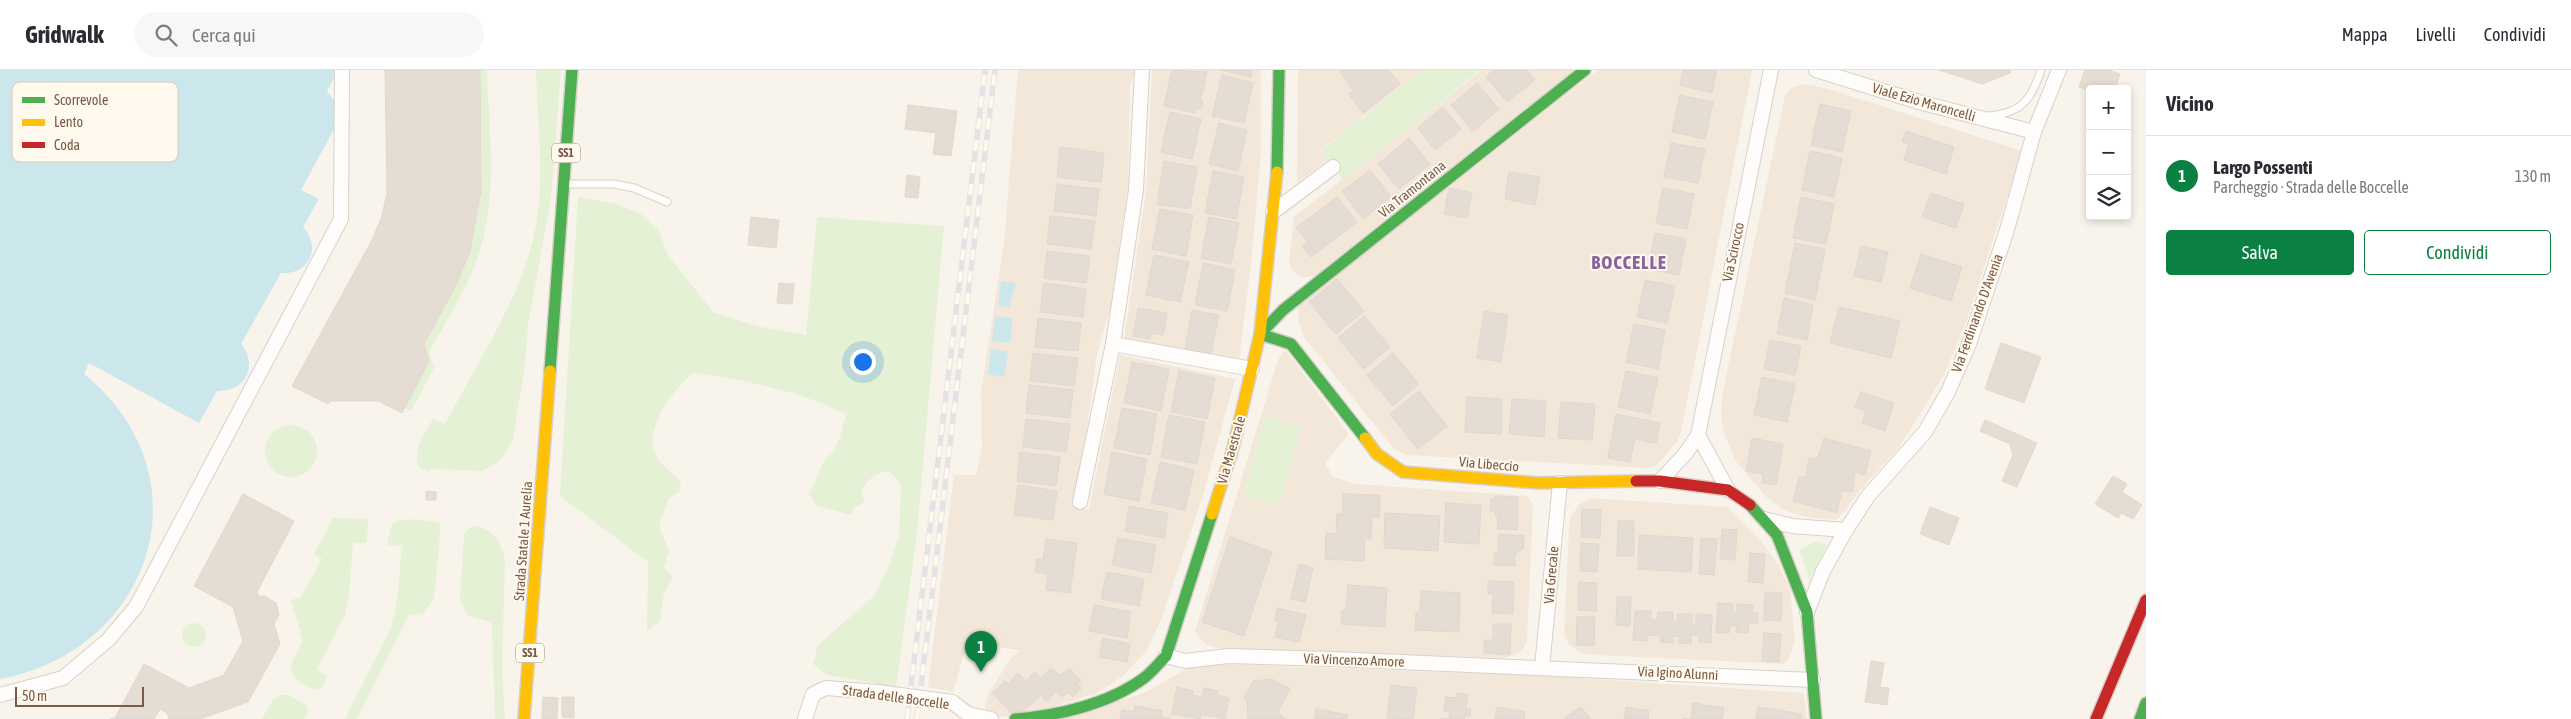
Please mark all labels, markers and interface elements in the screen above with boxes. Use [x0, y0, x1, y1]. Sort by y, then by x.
search box [134, 12, 484, 57]
text: Gridwalk [25, 21, 104, 48]
icon: search [152, 21, 180, 49]
text: Cerca qui [192, 24, 256, 46]
text: Mappa [2342, 24, 2388, 45]
text: Livelli [2416, 24, 2456, 45]
text: Condividi [2484, 24, 2546, 45]
street label: Viale Ezio Maroncelli [1870, 80, 1978, 124]
legend [12, 82, 178, 162]
map controls [2086, 85, 2131, 220]
button: + [2086, 85, 2131, 130]
text: Vicino [2166, 91, 2214, 115]
text: Scorrevole [54, 92, 108, 108]
text: Lento [54, 114, 83, 130]
button: − [2086, 130, 2131, 175]
text: Coda [54, 137, 80, 153]
road number: SS1 [552, 144, 580, 162]
text: Largo Possenti [2213, 156, 2313, 178]
street label: Via Tramontana [1375, 157, 1449, 221]
text: 1 [2178, 167, 2186, 185]
text: 130 m [2515, 167, 2551, 185]
button: layers [2086, 175, 2131, 220]
text: Parcheggio · Strada delle Boccelle [2213, 178, 2409, 196]
street label: Via Scirocco [1719, 221, 1747, 283]
button: Salva [2166, 230, 2354, 275]
button: Condividi [2364, 230, 2551, 275]
district label: BOCCELLE [1591, 251, 1667, 273]
street label: Via Ferdinando D'Avenia [1948, 252, 2006, 374]
your location [850, 349, 876, 375]
street label: Via Maestrale [1214, 414, 1248, 486]
street label: Via Libeccio [1458, 453, 1520, 475]
street label: Strada Statale 1 Aurelia [511, 480, 535, 602]
street label: Via Grecale [1541, 545, 1561, 605]
pin: 1 [965, 631, 997, 672]
road number: SS1 [516, 644, 544, 662]
street label: Via Vincenzo Amore [1303, 650, 1405, 670]
street label: Via Igino Alunni [1637, 663, 1719, 683]
street label: Strada delle Boccelle [842, 682, 950, 712]
scale bar [15, 684, 144, 707]
text: 50 m [22, 688, 47, 704]

